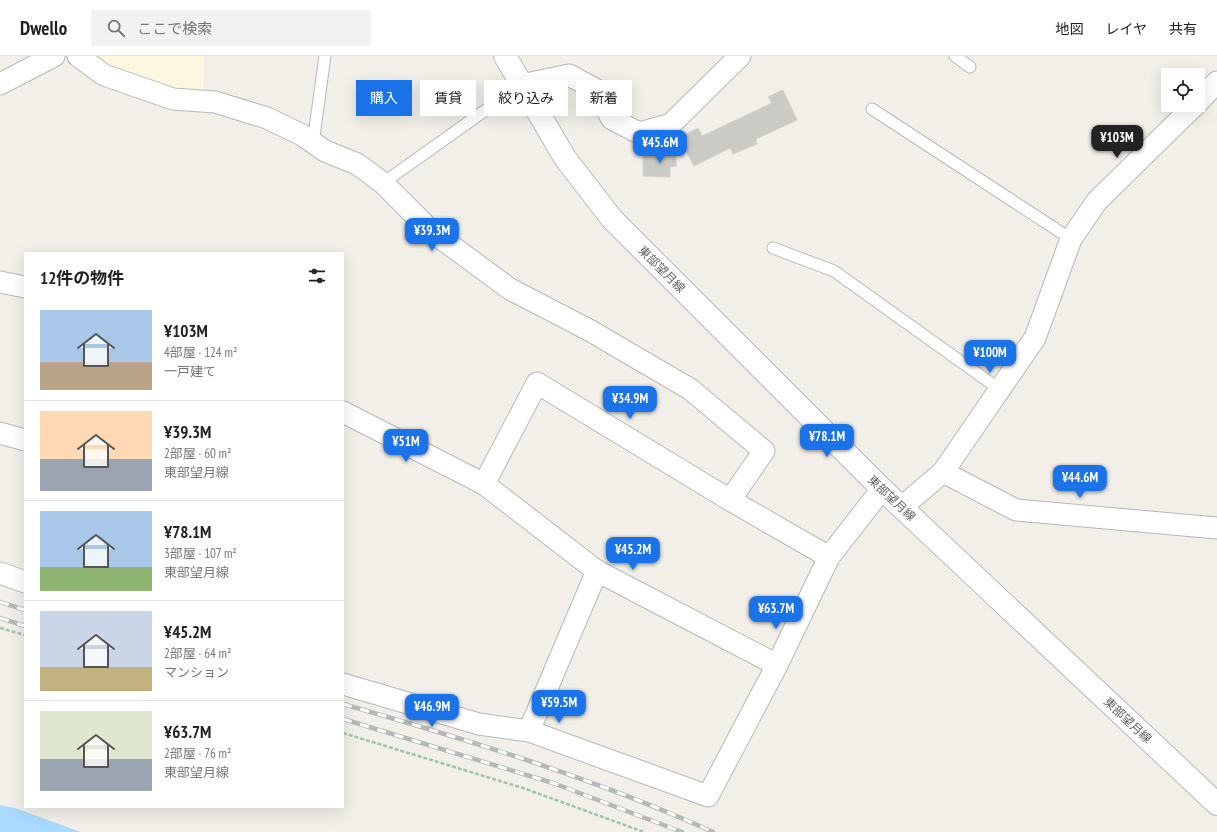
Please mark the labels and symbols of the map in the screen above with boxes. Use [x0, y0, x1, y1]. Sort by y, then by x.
pin: ¥103M [1089, 125, 1145, 159]
pin: ¥45.6M [627, 130, 693, 164]
pin: ¥39.3M [399, 218, 465, 252]
street label: 東部望月線 [635, 242, 689, 296]
pin: ¥100M [962, 340, 1018, 374]
pin: ¥34.9M [597, 386, 663, 420]
pin: ¥78.1M [794, 424, 860, 458]
pin: ¥51M [382, 429, 430, 463]
pin: ¥44.6M [1047, 465, 1113, 499]
street label: 東部望月線 [865, 472, 919, 524]
pin: ¥45.2M [600, 537, 666, 571]
pin: ¥63.7M [743, 596, 809, 630]
pin: ¥59.5M [526, 690, 592, 724]
pin: ¥46.9M [399, 694, 465, 728]
street label: 東部望月線 [1101, 694, 1155, 746]

